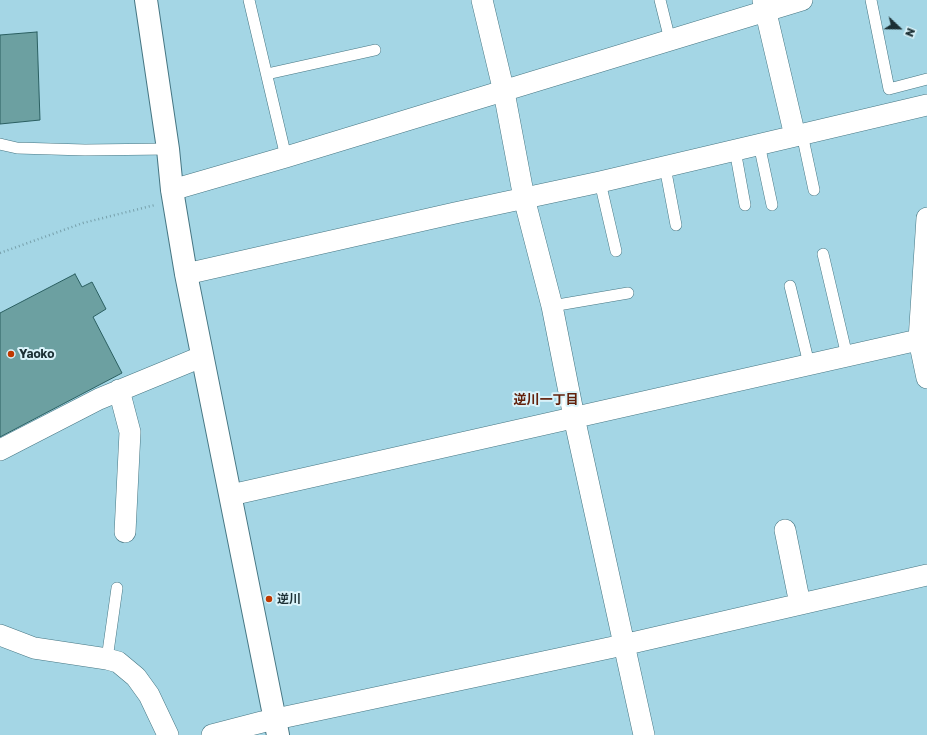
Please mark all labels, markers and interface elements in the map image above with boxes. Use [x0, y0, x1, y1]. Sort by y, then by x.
north arrow [879, 8, 919, 48]
text: N [903, 26, 918, 39]
place label: Yaoko [19, 347, 55, 361]
marker: Yaoko [6, 349, 16, 359]
district label: 逆川一丁目 [514, 392, 578, 408]
place label: 逆川 [277, 592, 301, 606]
marker: 逆川 [264, 594, 274, 604]

